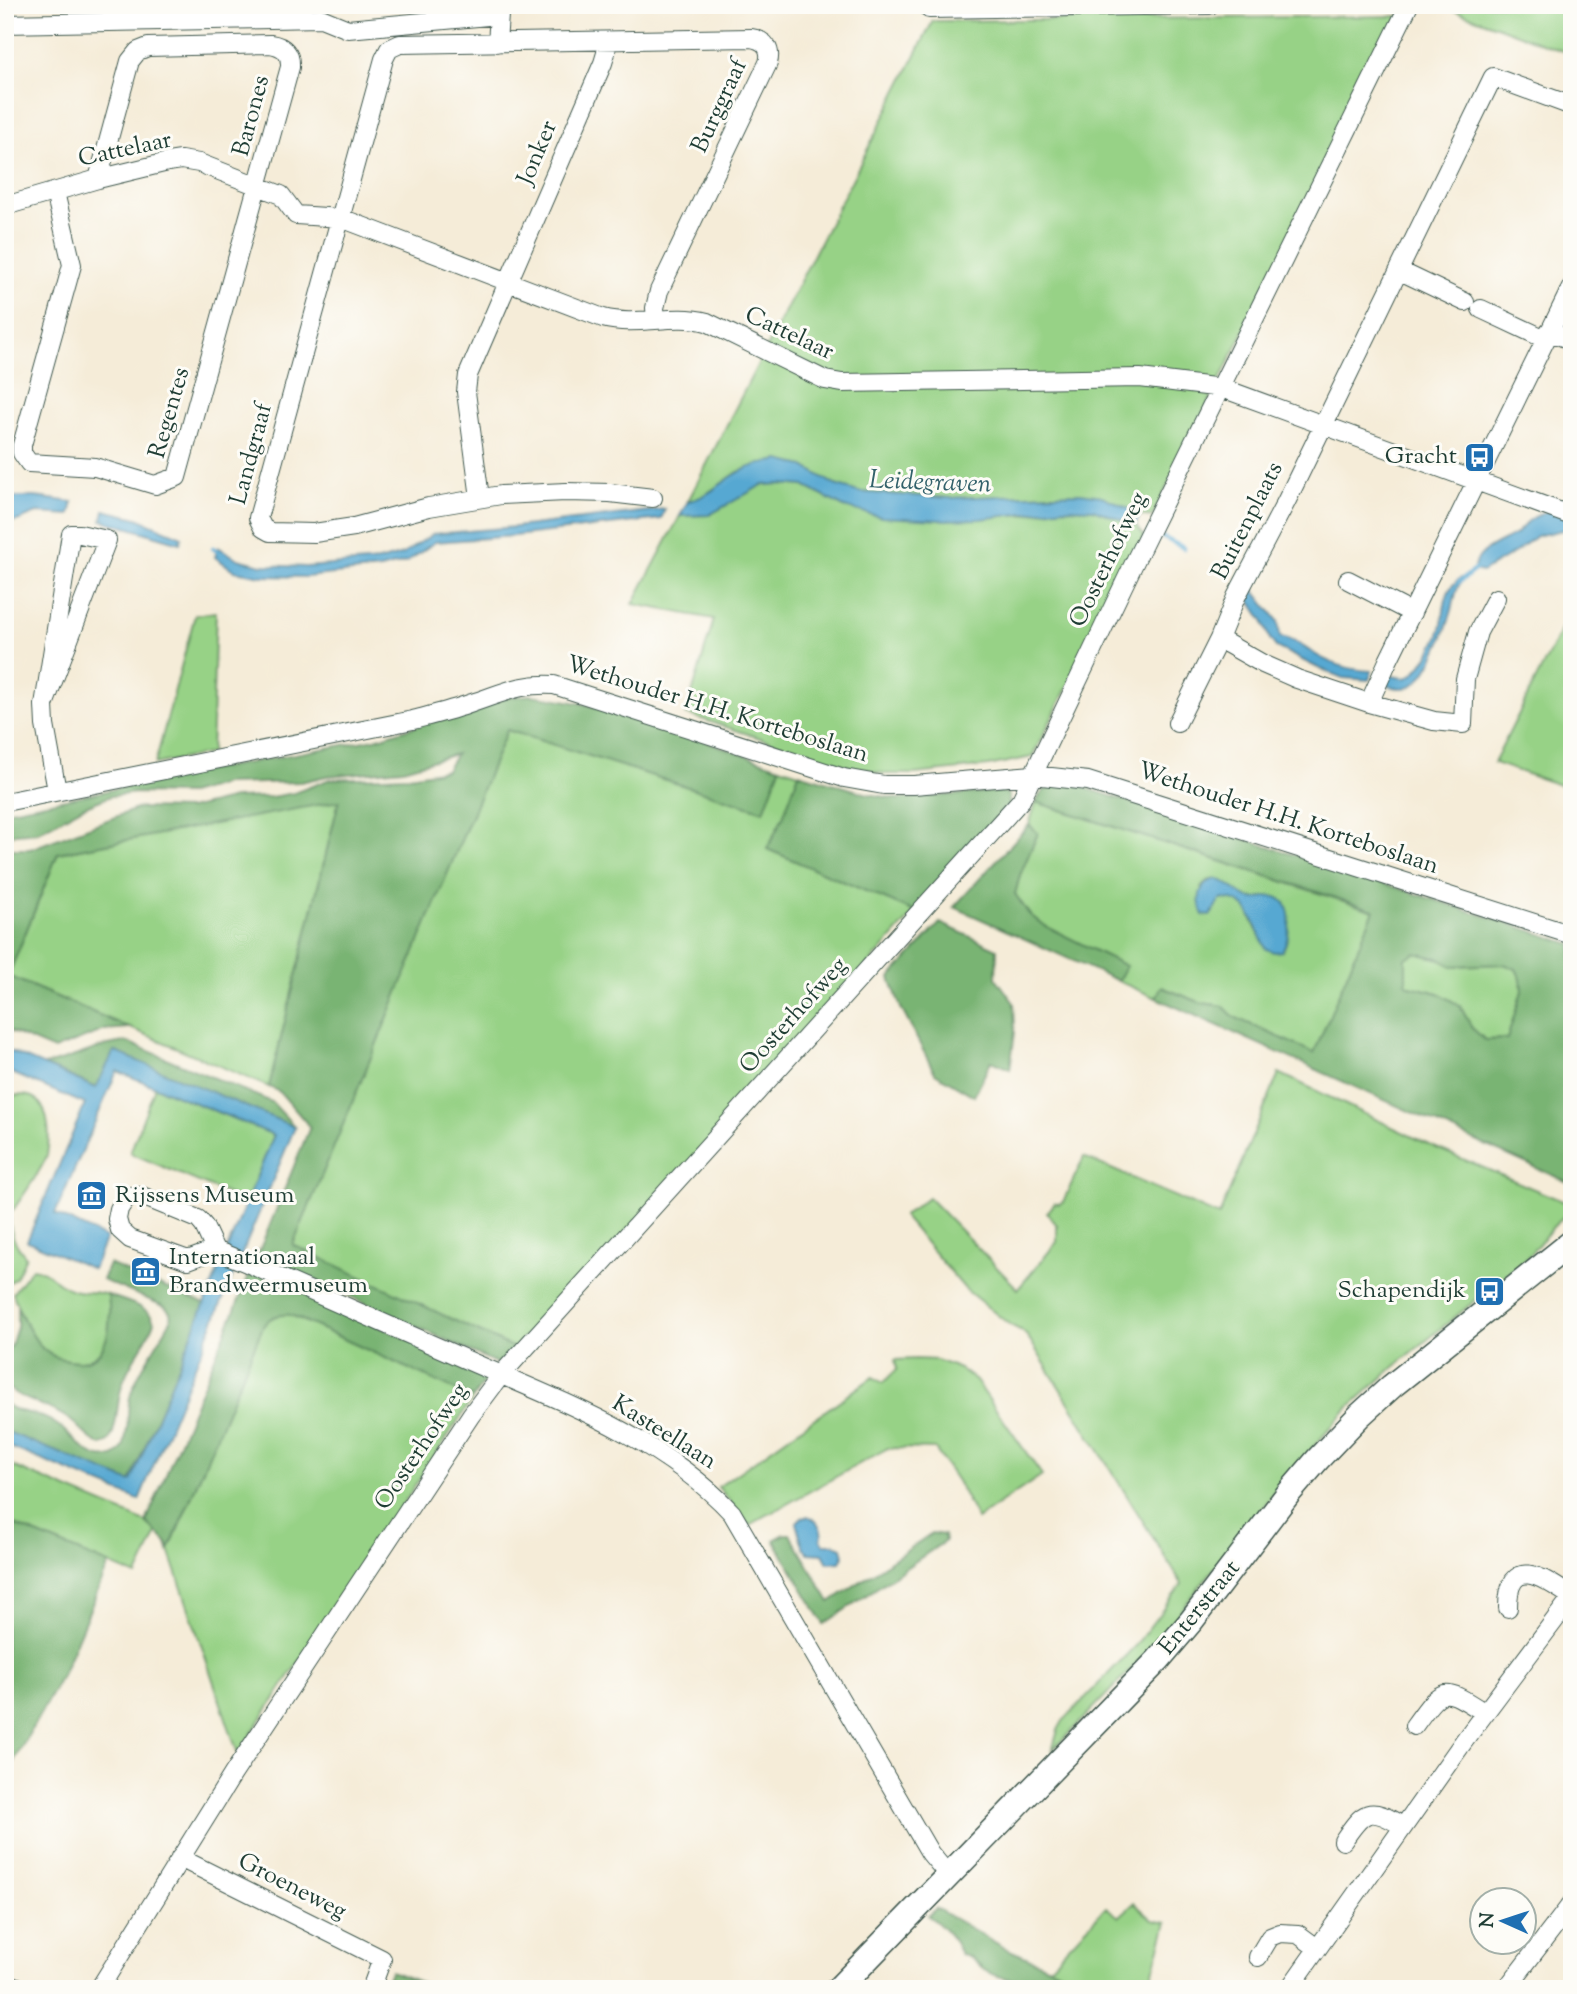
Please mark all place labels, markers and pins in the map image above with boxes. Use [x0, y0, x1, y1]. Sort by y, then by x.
place label: Gracht [1385, 440, 1457, 474]
bus stop icon: Gracht [1463, 440, 1497, 474]
museum icon: Rijssens Museum [75, 1179, 109, 1213]
place label: Rijssens Museum [115, 1179, 294, 1213]
place label: Internationaal Brandweermuseum [169, 1241, 368, 1303]
museum icon: Internationaal Brandweermuseum [129, 1255, 163, 1289]
place label: Schapendijk [1338, 1274, 1466, 1308]
bus stop icon: Schapendijk [1472, 1274, 1506, 1308]

